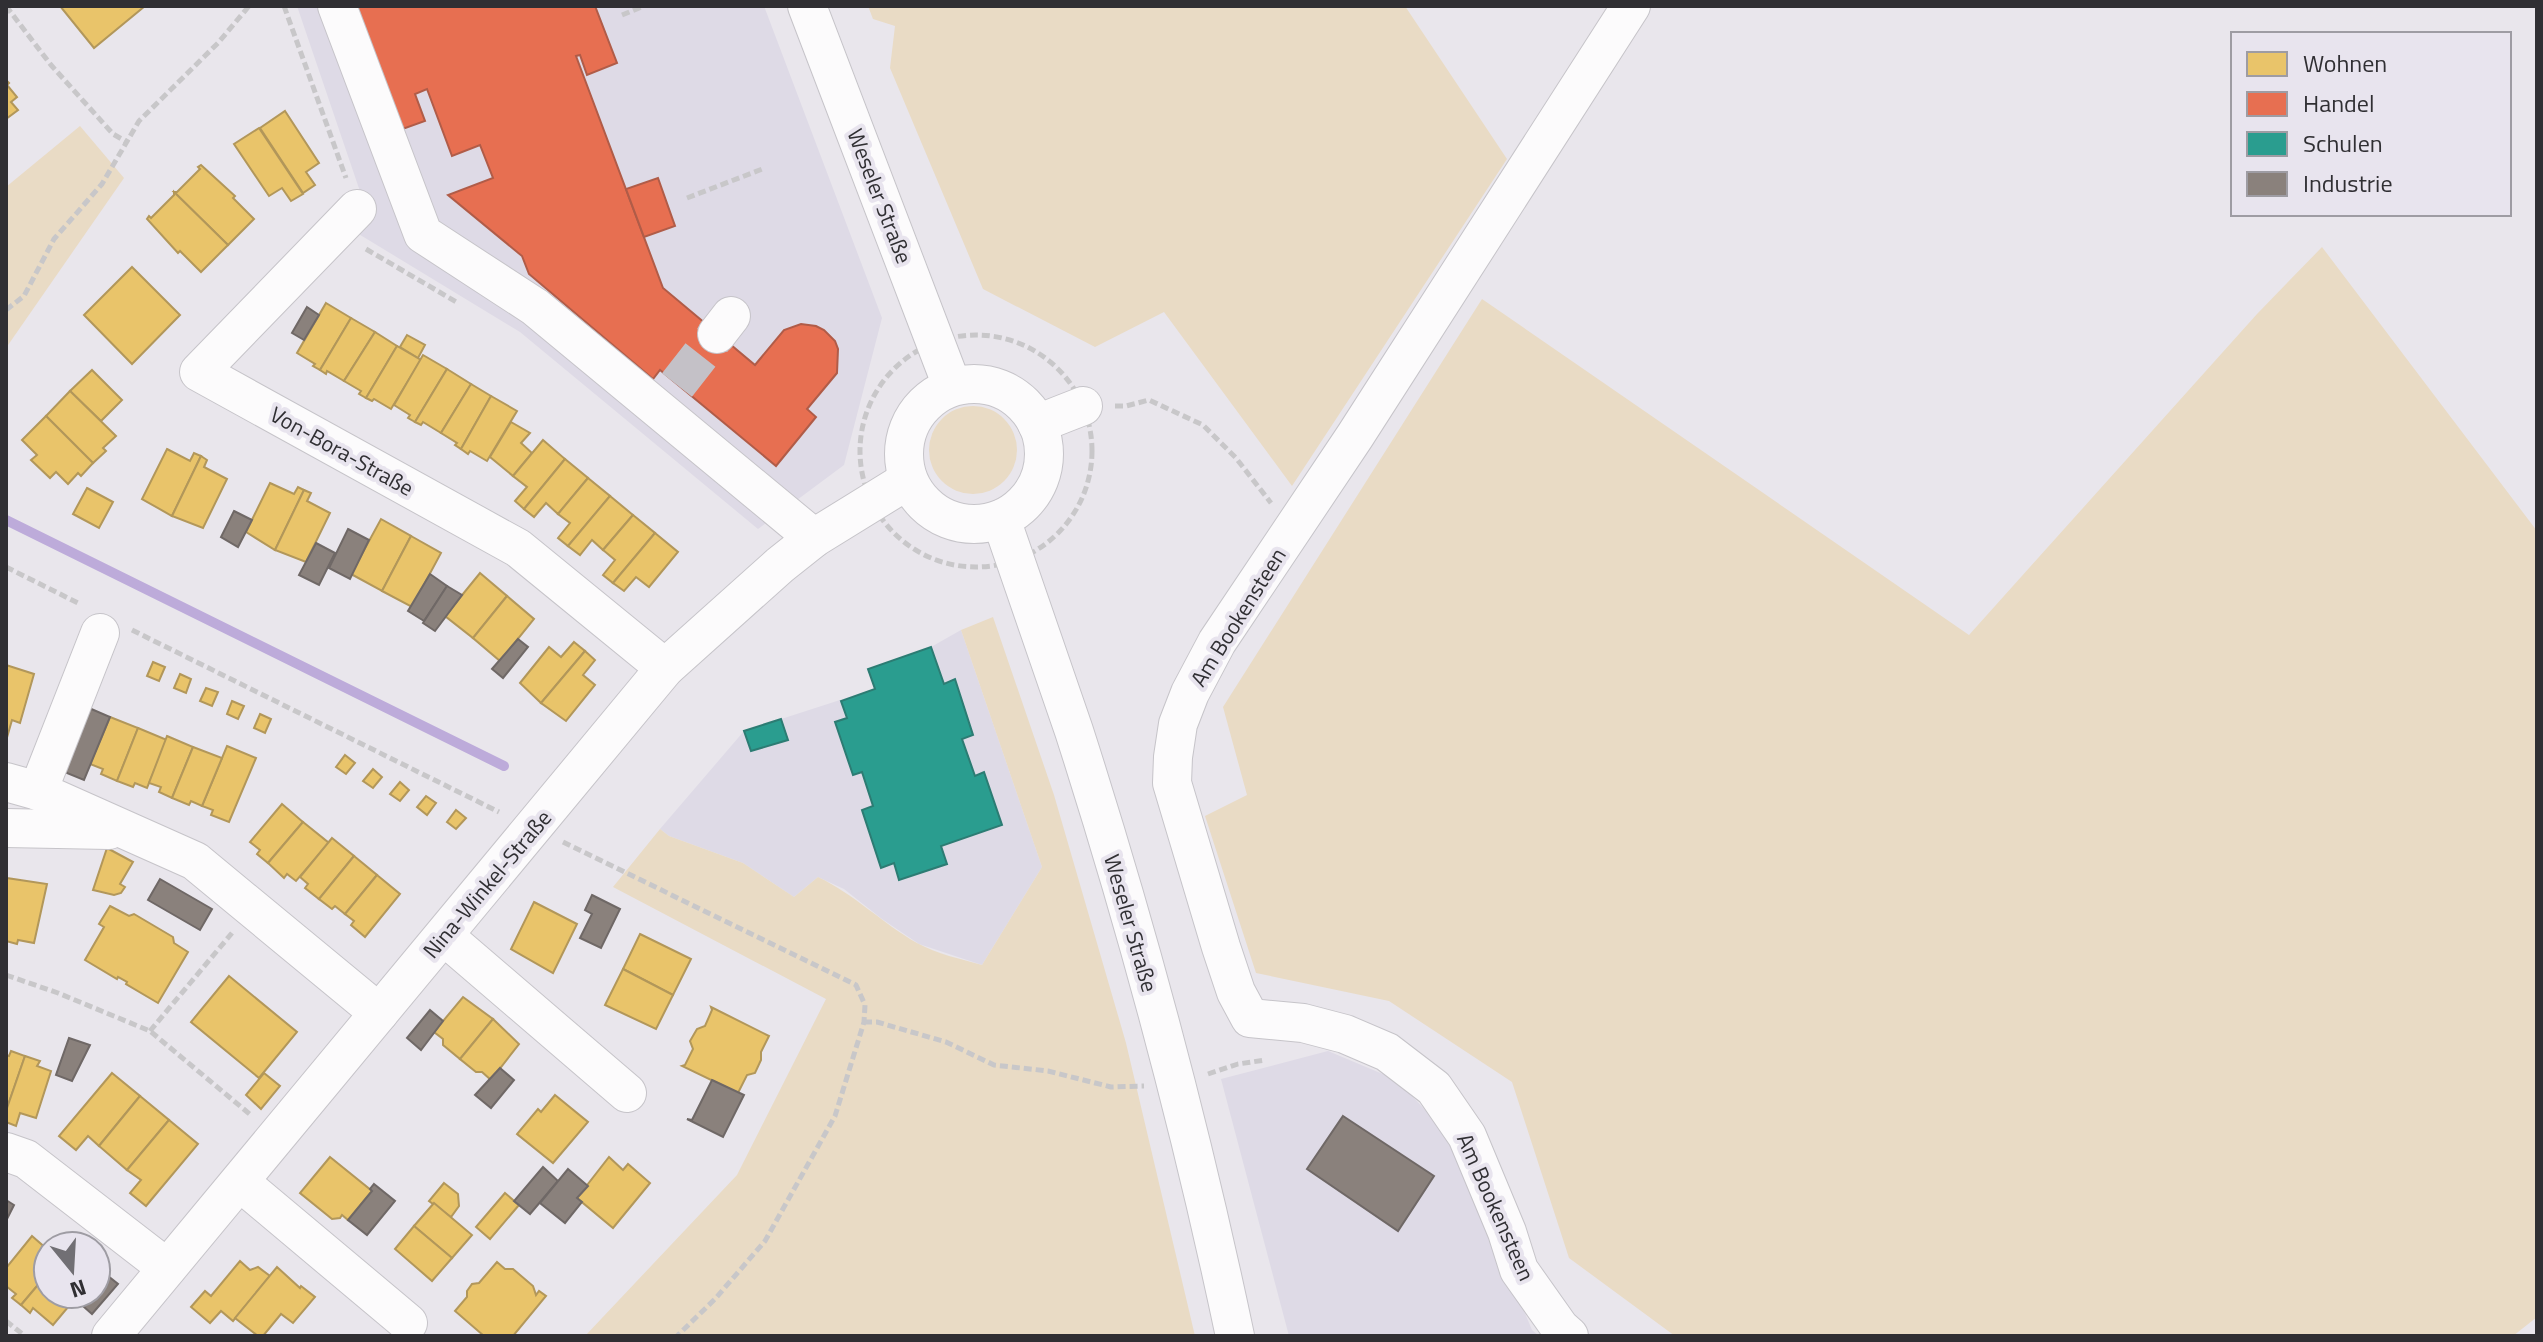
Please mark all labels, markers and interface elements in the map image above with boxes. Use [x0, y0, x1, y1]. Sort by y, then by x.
legend [2231, 32, 2511, 216]
text: Wohnen [2303, 45, 2387, 81]
text: Handel [2303, 85, 2374, 121]
street label: Weseler Straße [839, 124, 921, 268]
text: Schulen [2303, 125, 2383, 161]
text: Industrie [2303, 165, 2393, 201]
street label: Von-Bora-Straße [264, 397, 420, 505]
street label: Am Bookensteen [1182, 541, 1294, 693]
street label: Nina-Winkel-Straße [414, 802, 560, 966]
street label: Weseler Straße [1095, 850, 1167, 996]
street label: Am Bookensteen [1448, 1128, 1544, 1286]
north arrow [32, 1230, 112, 1310]
text: N [66, 1270, 91, 1308]

